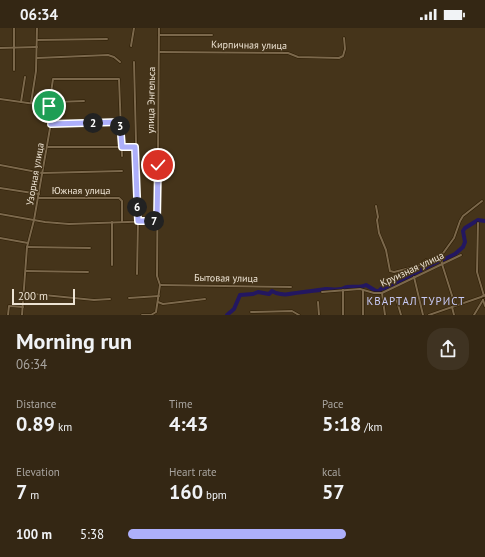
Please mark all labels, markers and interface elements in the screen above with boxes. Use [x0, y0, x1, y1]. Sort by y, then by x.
text: 06:34 [20, 5, 58, 24]
street label: Кирпичная улица [211, 38, 287, 52]
street label: улица Энгельса [144, 67, 158, 133]
pin [32, 89, 66, 123]
icon: arrive [38, 95, 60, 117]
pin: 2 [83, 113, 103, 133]
text: 2 [90, 116, 96, 130]
pin: 3 [110, 116, 130, 136]
text: 3 [117, 119, 123, 133]
street label: Узорная улица [23, 142, 47, 206]
pin [141, 148, 175, 182]
icon: check [147, 154, 169, 176]
street label: Южная улица [52, 184, 110, 197]
pin: 6 [127, 197, 147, 217]
text: 6 [134, 200, 140, 214]
pin: 7 [144, 211, 164, 231]
text: 7 [151, 214, 157, 228]
street label: Круизная улица [378, 248, 446, 290]
street label: Бытовая улица [194, 271, 258, 285]
scale bar [12, 287, 75, 306]
text: 200 m [18, 289, 48, 303]
district label: КВАРТАЛ ТУРИСТ [367, 294, 465, 308]
text: Morning run [16, 327, 132, 355]
button: share [427, 328, 469, 370]
text: 06:34 [16, 356, 47, 373]
text: Distance [16, 397, 56, 411]
text: Time [169, 397, 193, 411]
text: Pace [322, 397, 344, 411]
text: 0.89 [16, 411, 55, 437]
text: 4:43 [169, 411, 208, 437]
text: 5:18 [322, 411, 361, 437]
text: km [55, 420, 72, 434]
text: /km [361, 420, 382, 434]
text: Elevation [16, 465, 60, 479]
text: Heart rate [169, 465, 217, 479]
text: kcal [322, 465, 341, 479]
text: 7 [16, 479, 27, 505]
text: 160 [169, 479, 203, 505]
text: 57 [322, 479, 345, 505]
text: m [27, 488, 39, 502]
text: bpm [203, 488, 227, 502]
text: 100 m [16, 526, 52, 543]
text: 5:38 [80, 526, 104, 543]

